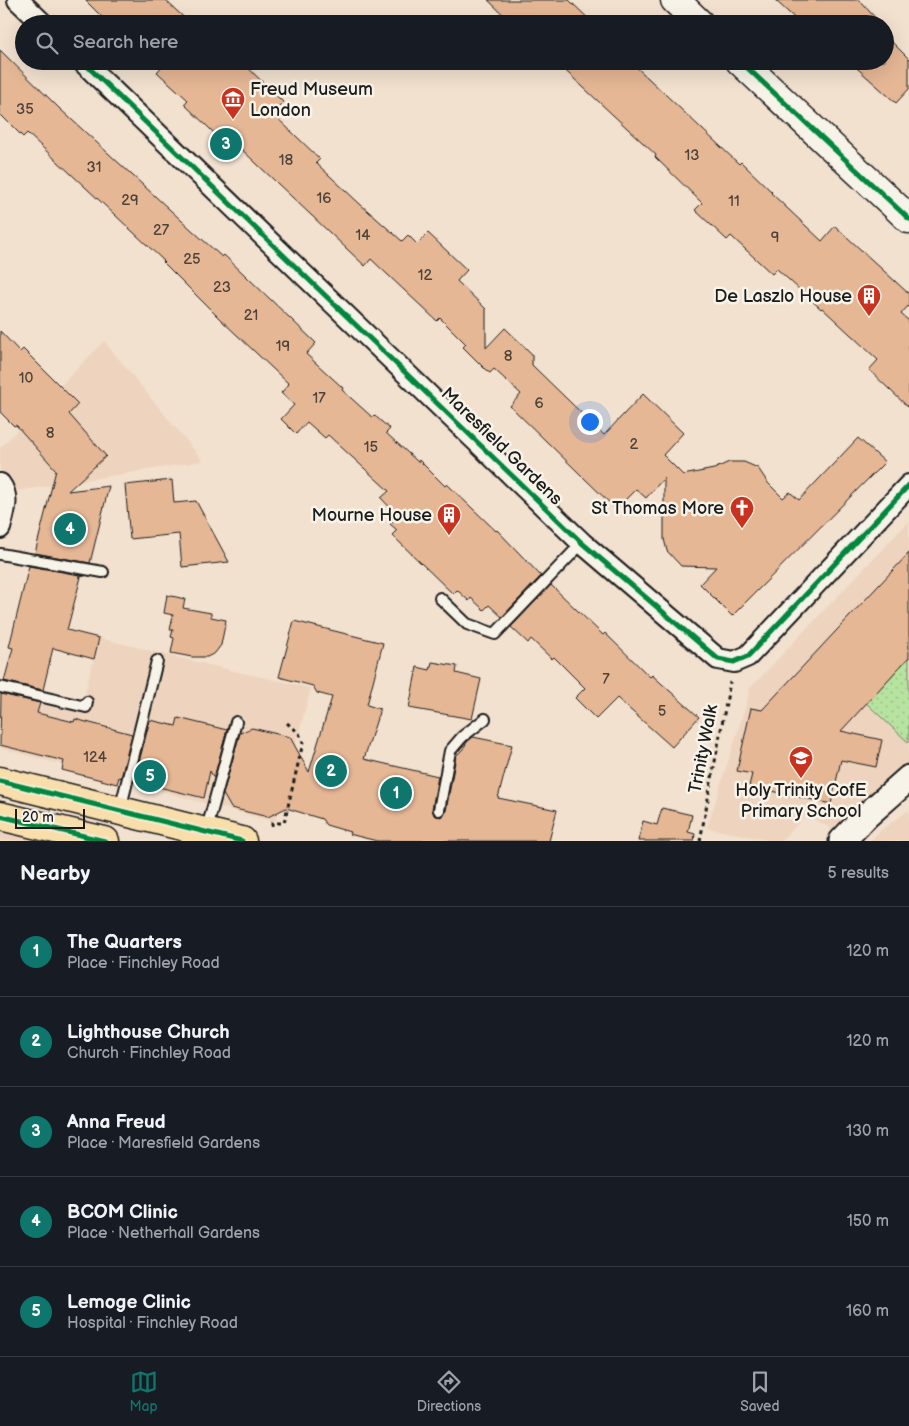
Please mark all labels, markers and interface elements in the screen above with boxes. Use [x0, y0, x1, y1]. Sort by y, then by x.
search box [15, 15, 894, 70]
icon: search [33, 29, 61, 57]
text: Search here [73, 31, 178, 54]
place label: Freud Museum London [250, 79, 373, 121]
museum icon: Freud Museum London [220, 86, 246, 120]
house number: 35 [16, 100, 34, 119]
pin: 3 [210, 125, 242, 163]
house number: 13 [684, 146, 700, 165]
house number: 18 [279, 151, 294, 170]
house number: 31 [86, 158, 102, 177]
house number: 16 [317, 189, 331, 208]
house number: 29 [121, 191, 139, 210]
house number: 11 [728, 192, 740, 211]
house number: 27 [153, 221, 170, 240]
house number: 14 [356, 226, 370, 245]
house number: 9 [771, 228, 779, 247]
house number: 25 [183, 250, 201, 269]
house number: 12 [418, 266, 432, 285]
house number: 23 [213, 278, 231, 297]
building icon: De Laszlo House [856, 283, 882, 317]
place label: De Laszlo House [714, 286, 852, 307]
house number: 21 [244, 306, 258, 325]
house number: 19 [276, 337, 290, 356]
house number: 8 [504, 347, 513, 366]
house number: 10 [19, 369, 33, 388]
street label: Maresfield Gardens [437, 383, 566, 509]
house number: 17 [312, 389, 326, 408]
house number: 6 [534, 394, 544, 413]
your location [577, 409, 603, 435]
house number: 8 [46, 424, 55, 443]
house number: 2 [630, 435, 639, 454]
house number: 15 [364, 438, 378, 457]
church icon: St Thomas More [729, 495, 755, 529]
place label: St Thomas More [591, 498, 724, 519]
building icon: Mourne House [436, 502, 462, 536]
place label: Mourne House [311, 505, 432, 526]
pin: 4 [54, 510, 86, 548]
house number: 7 [602, 670, 610, 689]
house number: 5 [658, 702, 666, 721]
street label: Trinity Walk [685, 703, 722, 795]
school or university icon: Holy Trinity CofE Primary School [788, 745, 814, 779]
house number: 124 [83, 748, 107, 767]
pin: 2 [315, 752, 347, 790]
pin: 5 [134, 757, 166, 795]
pin: 1 [380, 774, 412, 812]
place label: Holy Trinity CofE Primary School [735, 780, 867, 822]
scale bar [15, 806, 85, 829]
text: 20 m [22, 809, 54, 826]
text: Nearby [20, 861, 90, 886]
text: 5 results [827, 864, 889, 883]
text: The Quarters [67, 931, 182, 954]
text: 1 [33, 942, 39, 961]
text: 120 m [846, 942, 889, 961]
text: Place · Finchley Road [67, 954, 220, 973]
text: Lighthouse Church [67, 1021, 230, 1044]
text: 2 [31, 1032, 41, 1051]
text: 120 m [846, 1032, 889, 1051]
text: Church · Finchley Road [67, 1044, 231, 1063]
text: Anna Freud [67, 1111, 166, 1134]
text: 3 [31, 1122, 41, 1141]
text: 130 m [846, 1122, 889, 1141]
text: Place · Maresfield Gardens [67, 1134, 260, 1153]
text: BCOM Clinic [67, 1201, 178, 1224]
text: 4 [31, 1212, 41, 1231]
text: 150 m [847, 1212, 889, 1231]
text: Place · Netherhall Gardens [67, 1224, 260, 1243]
text: Lemoge Clinic [67, 1291, 191, 1314]
text: 5 [31, 1302, 41, 1321]
text: 160 m [846, 1302, 889, 1321]
text: Hospital · Finchley Road [67, 1314, 238, 1333]
tab: Map [130, 1368, 158, 1415]
tab: Directions [417, 1368, 481, 1415]
tab: Saved [740, 1368, 779, 1415]

